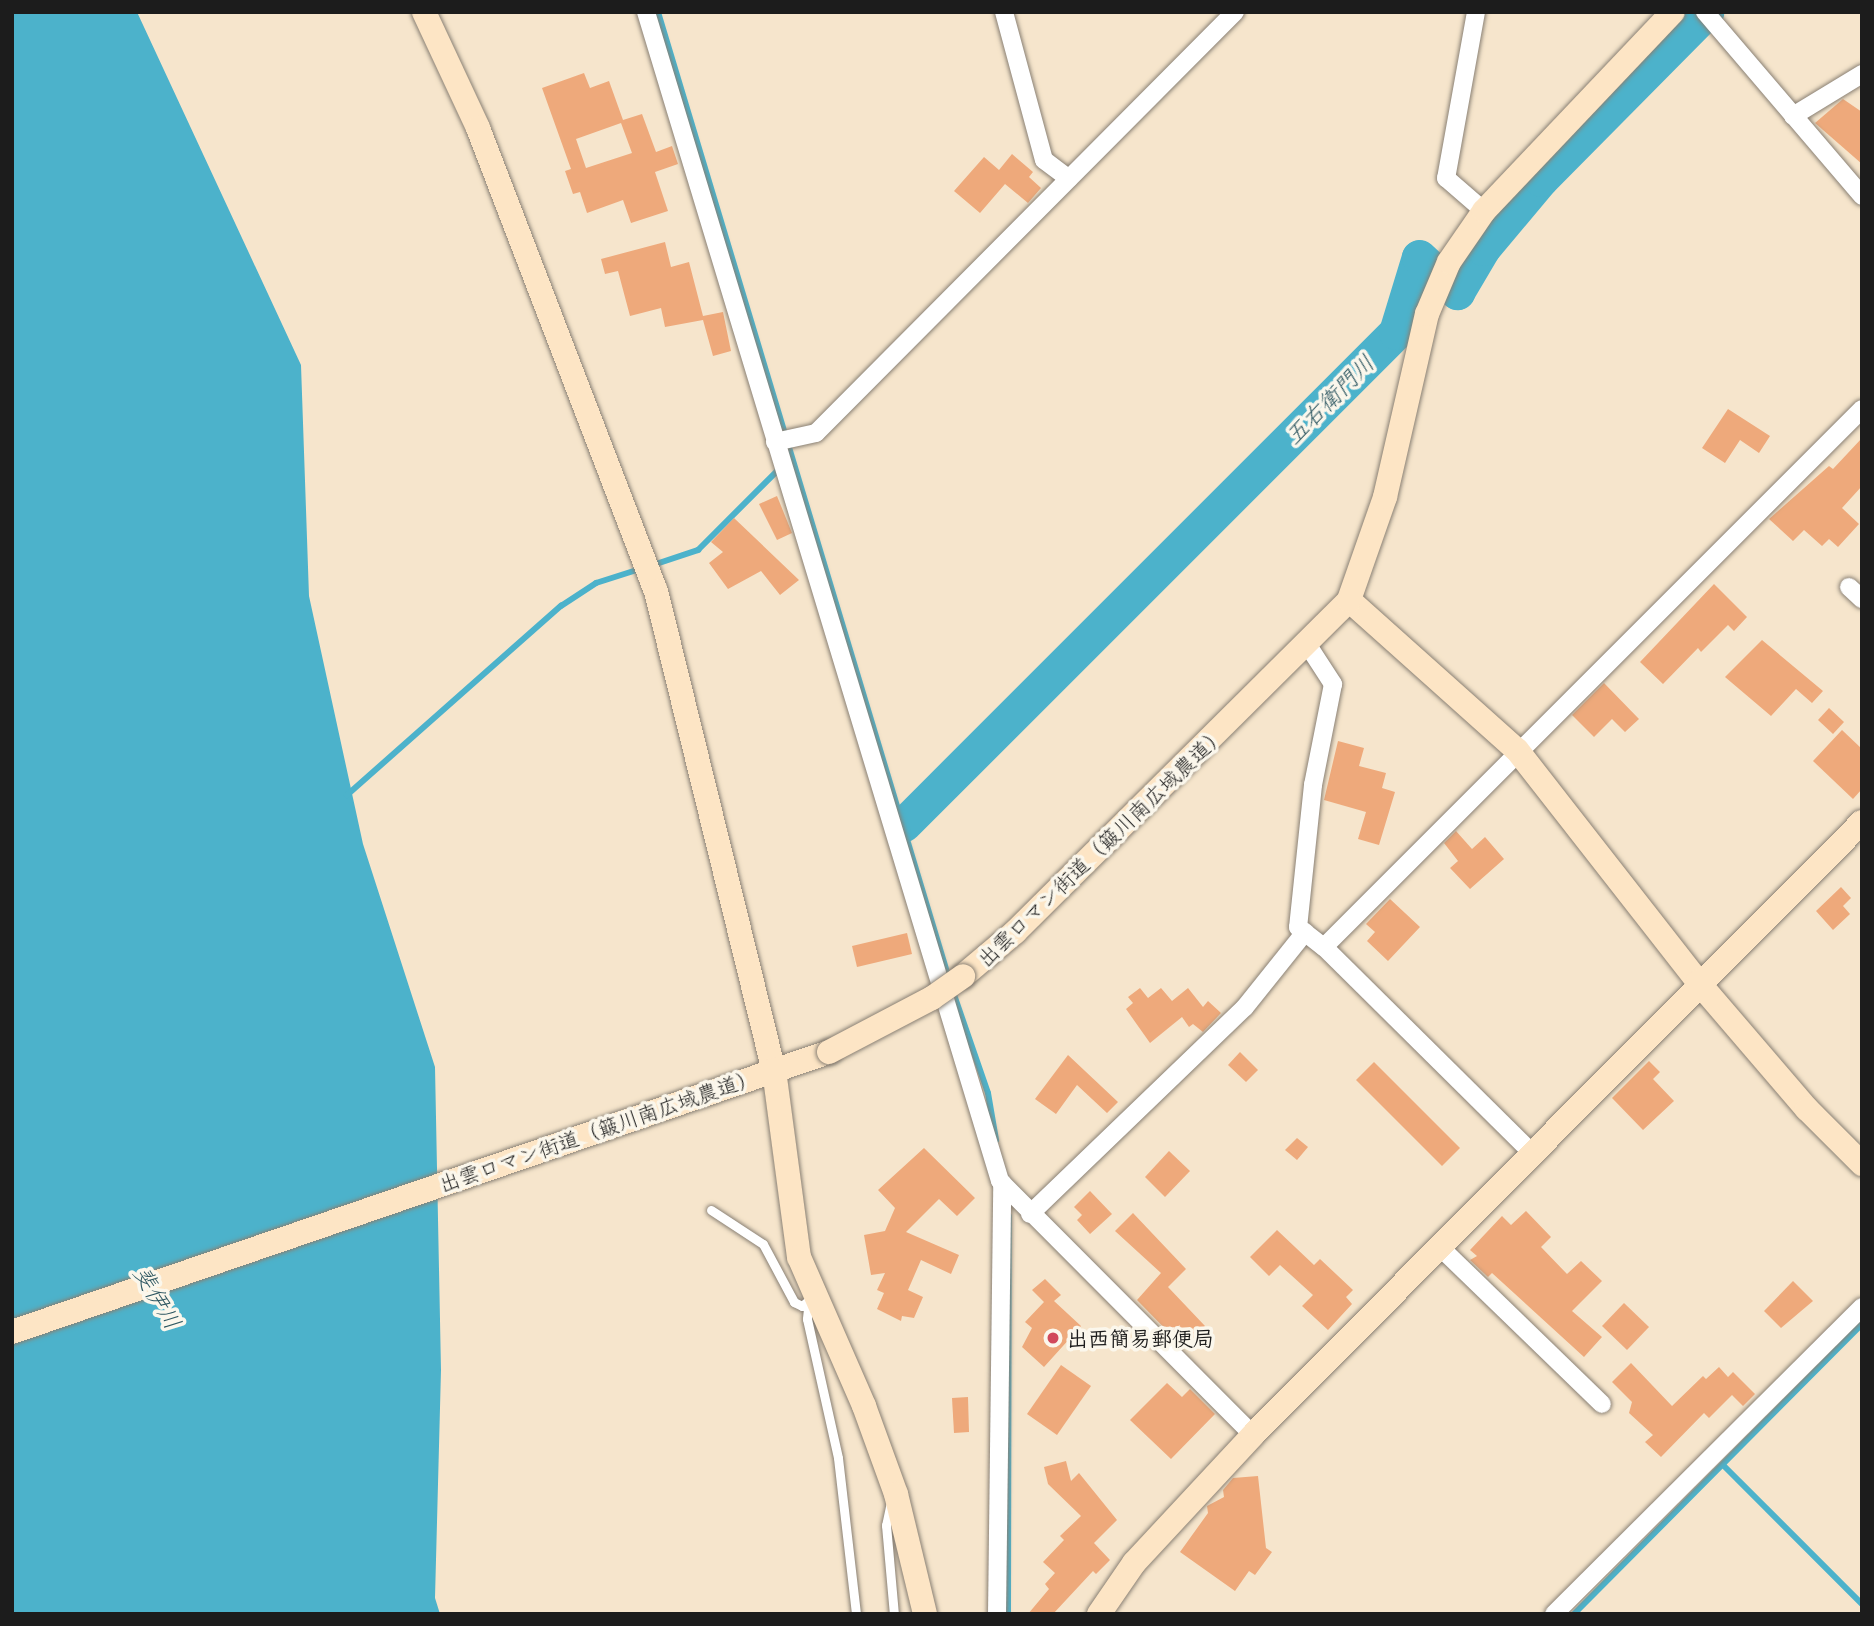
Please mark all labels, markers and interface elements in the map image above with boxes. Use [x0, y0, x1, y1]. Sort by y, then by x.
water label: 五右衛門川 [1279, 349, 1379, 449]
street label: 出雲ロマン街道（簸川南広域農道） [971, 720, 1231, 972]
street label: 出雲ロマン街道（簸川南広域農道） [435, 1063, 761, 1197]
water label: 斐伊川 [128, 1260, 188, 1334]
place label: 出西簡易郵便局 [1067, 1325, 1214, 1351]
marker: 出西簡易郵便局 [1045, 1330, 1061, 1346]

